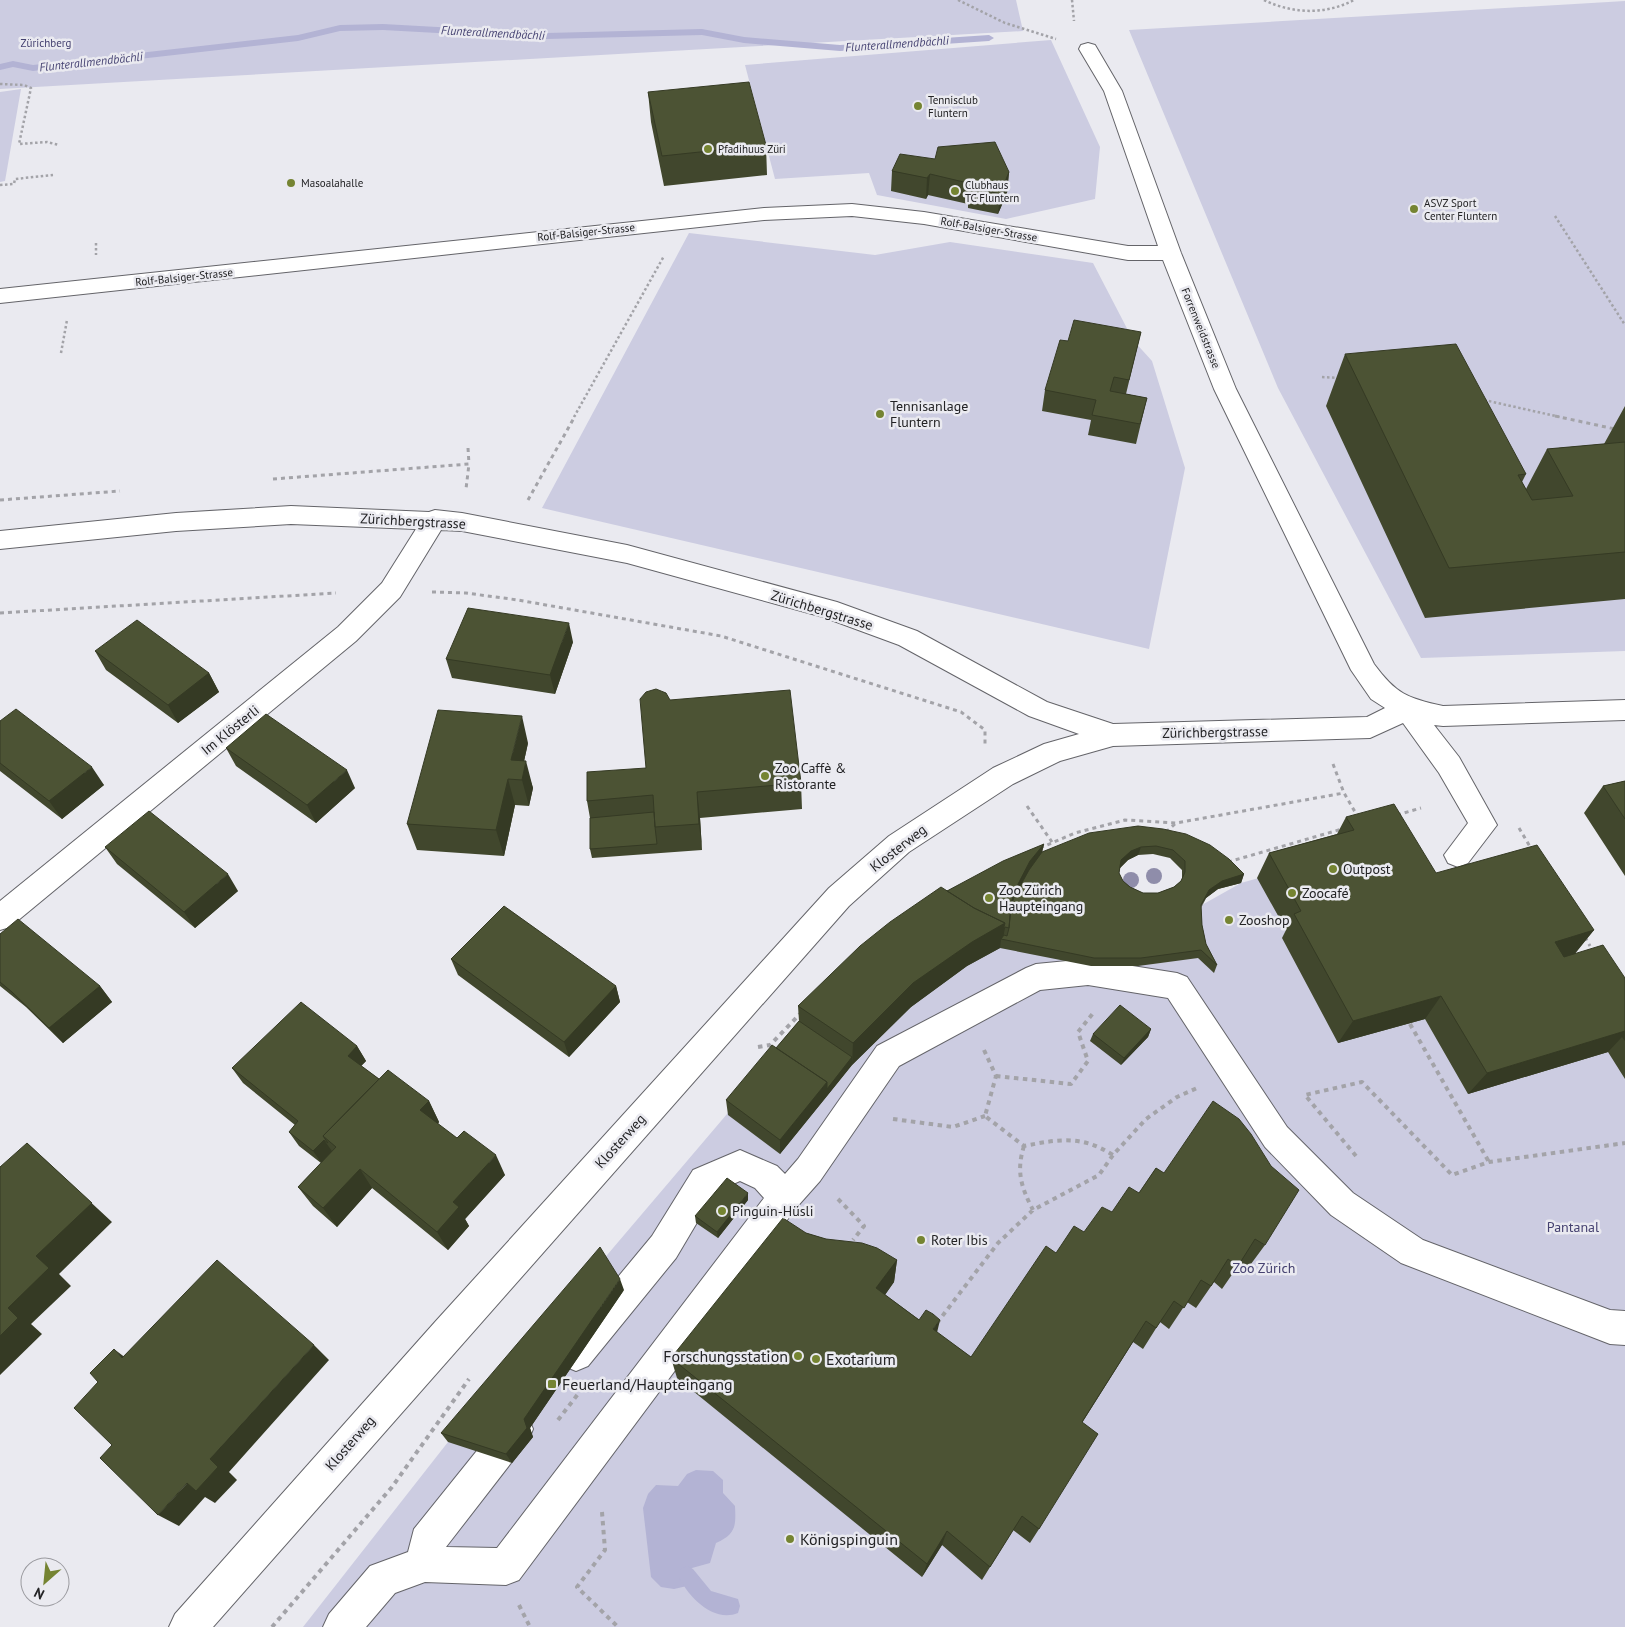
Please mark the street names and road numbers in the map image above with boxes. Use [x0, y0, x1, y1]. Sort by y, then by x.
street label: Rolf-Balsiger-Strasse [939, 214, 1039, 244]
street label: Rolf-Balsiger-Strasse [536, 220, 636, 244]
street label: Rolf-Balsiger-Strasse [134, 265, 234, 289]
street label: Forrenweidstrasse [1178, 286, 1224, 371]
street label: Zürichbergstrasse [360, 509, 466, 533]
street label: Zürichbergstrasse [769, 586, 875, 634]
street label: Im Klösterli [197, 701, 263, 759]
street label: Zürichbergstrasse [1162, 722, 1268, 742]
street label: Klosterweg [866, 820, 930, 876]
street label: Klosterweg [591, 1110, 649, 1172]
street label: Klosterweg [321, 1412, 379, 1474]

